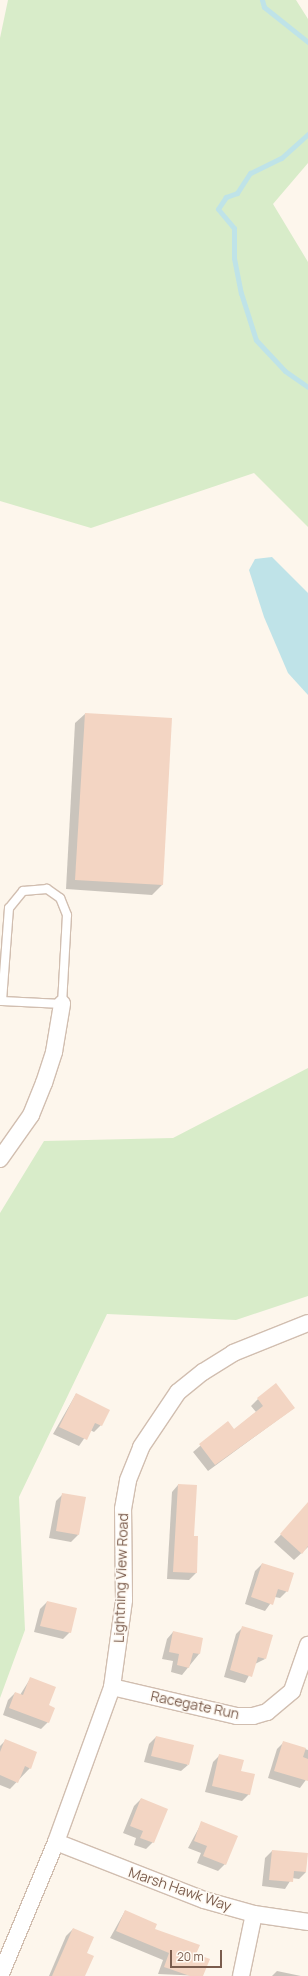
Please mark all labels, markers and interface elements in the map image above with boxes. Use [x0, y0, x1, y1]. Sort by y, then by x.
street label: Lightning View Road [110, 1513, 132, 1643]
street label: Racegate Run [149, 1687, 241, 1723]
street label: Marsh Hawk Way [126, 1864, 234, 1914]
scale bar [172, 1942, 224, 1968]
text: 20 m [177, 1948, 204, 1965]

